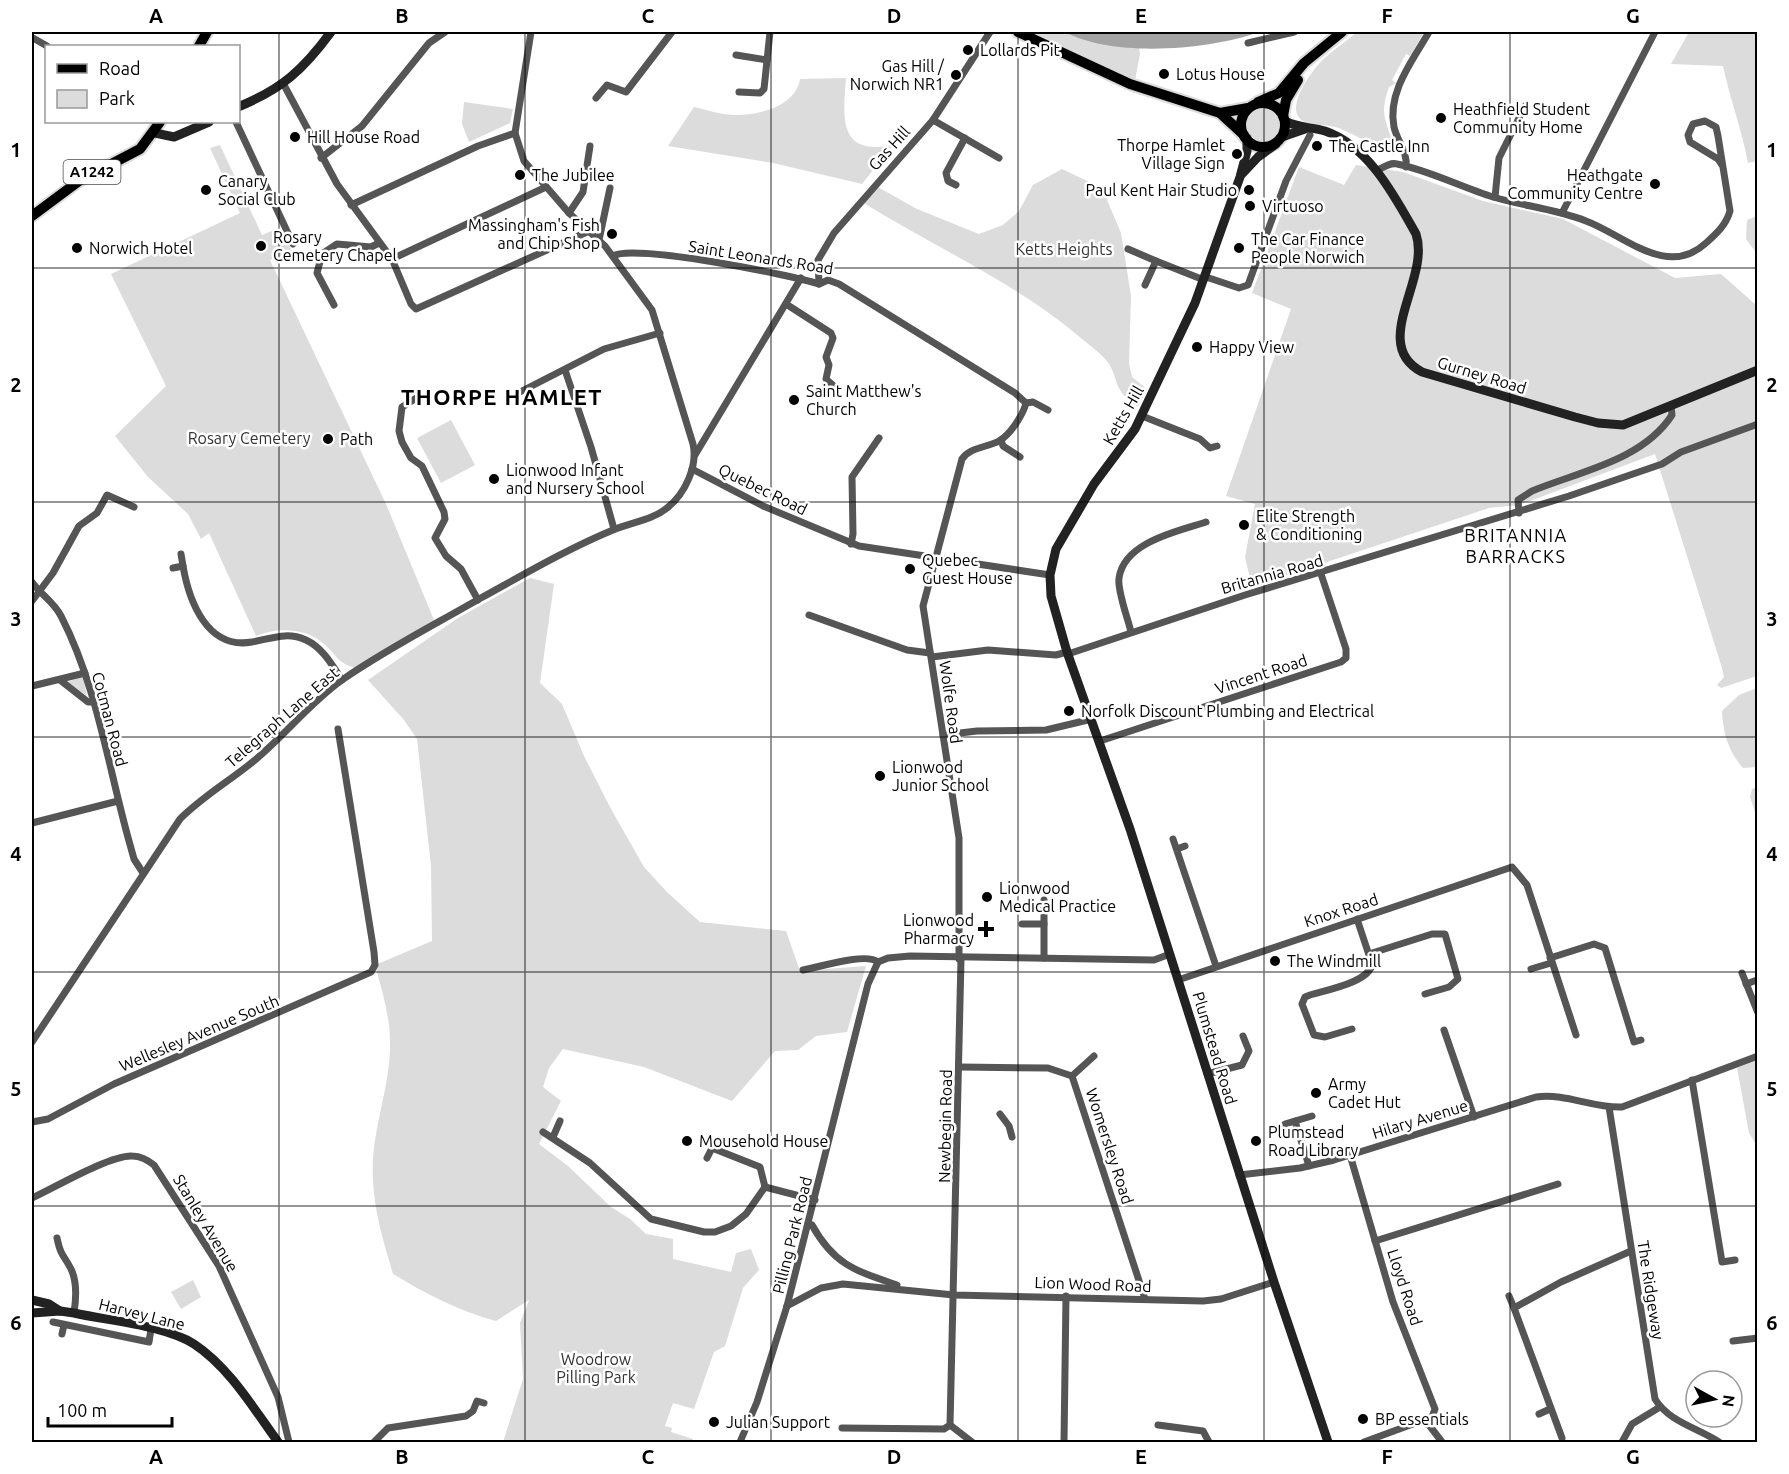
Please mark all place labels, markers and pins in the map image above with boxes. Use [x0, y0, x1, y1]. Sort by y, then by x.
place label: Lollards Pit [980, 41, 1061, 59]
marker: Lollards Pit [961, 43, 975, 57]
place label: Gas Hill / Norwich NR1 [850, 57, 945, 93]
place label: Lotus House [1176, 65, 1265, 83]
marker: Lotus House [1157, 67, 1171, 81]
marker: Gas Hill / Norwich NR1 [949, 68, 963, 82]
place label: Heathfield Student Community Home [1453, 100, 1591, 136]
marker: Heathfield Student Community Home [1434, 111, 1448, 125]
place label: Hill House Road [307, 128, 420, 146]
marker: Hill House Road [288, 130, 302, 144]
place label: Thorpe Hamlet Village Sign [1117, 136, 1226, 172]
place label: The Castle Inn [1329, 137, 1430, 155]
marker: The Castle Inn [1310, 139, 1324, 153]
marker: Thorpe Hamlet Village Sign [1230, 147, 1244, 161]
place label: The Jubilee [532, 166, 615, 184]
place label: Heathgate Community Centre [1507, 166, 1643, 202]
marker: The Jubilee [513, 168, 527, 182]
place label: Canary Social Club [218, 172, 296, 208]
marker: Heathgate Community Centre [1648, 177, 1662, 191]
place label: Paul Kent Hair Studio [1085, 181, 1237, 199]
marker: Canary Social Club [199, 183, 213, 197]
marker: Paul Kent Hair Studio [1242, 183, 1256, 197]
place label: Virtuoso [1262, 197, 1324, 215]
marker: Virtuoso [1243, 199, 1257, 213]
place label: Massingham's Fish and Chip Shop [468, 216, 600, 252]
marker: Massingham's Fish and Chip Shop [605, 227, 619, 241]
place label: Rosary Cemetery Chapel [273, 228, 397, 264]
place label: The Car Finance People Norwich [1251, 230, 1365, 266]
place label: Norwich Hotel [89, 239, 193, 257]
marker: Rosary Cemetery Chapel [254, 239, 268, 253]
marker: Norwich Hotel [70, 241, 84, 255]
marker: The Car Finance People Norwich [1232, 241, 1246, 255]
place label: Happy View [1209, 338, 1295, 356]
marker: Happy View [1190, 340, 1204, 354]
place label: Saint Matthew's Church [806, 382, 922, 418]
marker: Saint Matthew's Church [787, 393, 801, 407]
place label: Path [340, 430, 373, 448]
marker: Path [321, 432, 335, 446]
place label: Lionwood Infant and Nursery School [506, 461, 644, 497]
marker: Lionwood Infant and Nursery School [487, 472, 501, 486]
place label: Elite Strength & Conditioning [1256, 507, 1363, 543]
marker: Elite Strength & Conditioning [1237, 518, 1251, 532]
place label: Quebec Guest House [922, 551, 1013, 587]
marker: Quebec Guest House [903, 562, 917, 576]
place label: Norfolk Discount Plumbing and Electrical [1081, 702, 1374, 720]
marker: Norfolk Discount Plumbing and Electrical [1062, 704, 1076, 718]
place label: Lionwood Junior School [892, 758, 989, 794]
marker: Lionwood Junior School [873, 769, 887, 783]
place label: Lionwood Medical Practice [999, 879, 1116, 915]
marker: Lionwood Medical Practice [980, 890, 994, 904]
place label: Lionwood Pharmacy [903, 911, 974, 947]
marker: Lionwood Pharmacy [979, 922, 993, 936]
place label: The Windmill [1287, 952, 1381, 970]
marker: The Windmill [1268, 954, 1282, 968]
place label: Army Cadet Hut [1328, 1075, 1401, 1111]
marker: Army Cadet Hut [1309, 1086, 1323, 1100]
place label: Plumstead Road Library [1268, 1123, 1359, 1159]
place label: Mousehold House [699, 1132, 828, 1150]
marker: Mousehold House [680, 1134, 694, 1148]
marker: Plumstead Road Library [1249, 1134, 1263, 1148]
place label: BP essentials [1375, 1410, 1469, 1428]
marker: BP essentials [1356, 1412, 1370, 1426]
place label: Julian Support [726, 1413, 831, 1431]
marker: Julian Support [707, 1415, 721, 1429]

